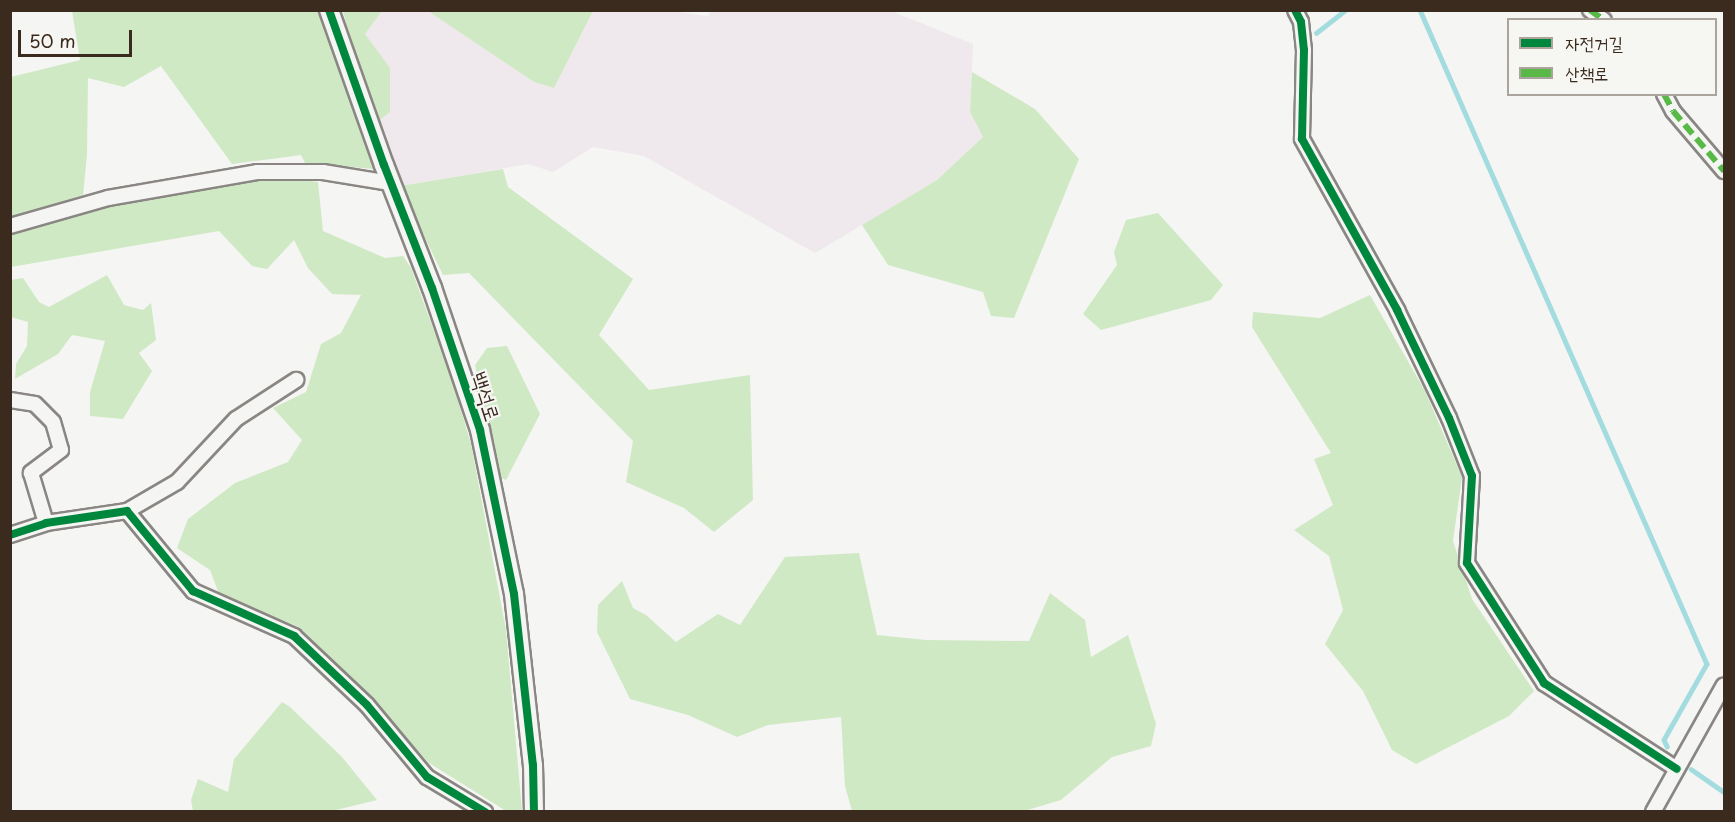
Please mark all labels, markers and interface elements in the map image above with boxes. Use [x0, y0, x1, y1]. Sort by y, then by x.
scale bar [21, 18, 135, 56]
legend [1507, 18, 1717, 96]
text: 50 m [29, 27, 76, 54]
text: 자전거길 [1565, 29, 1623, 56]
text: 산책로 [1565, 59, 1608, 86]
street label: 백석로 [467, 368, 507, 424]

